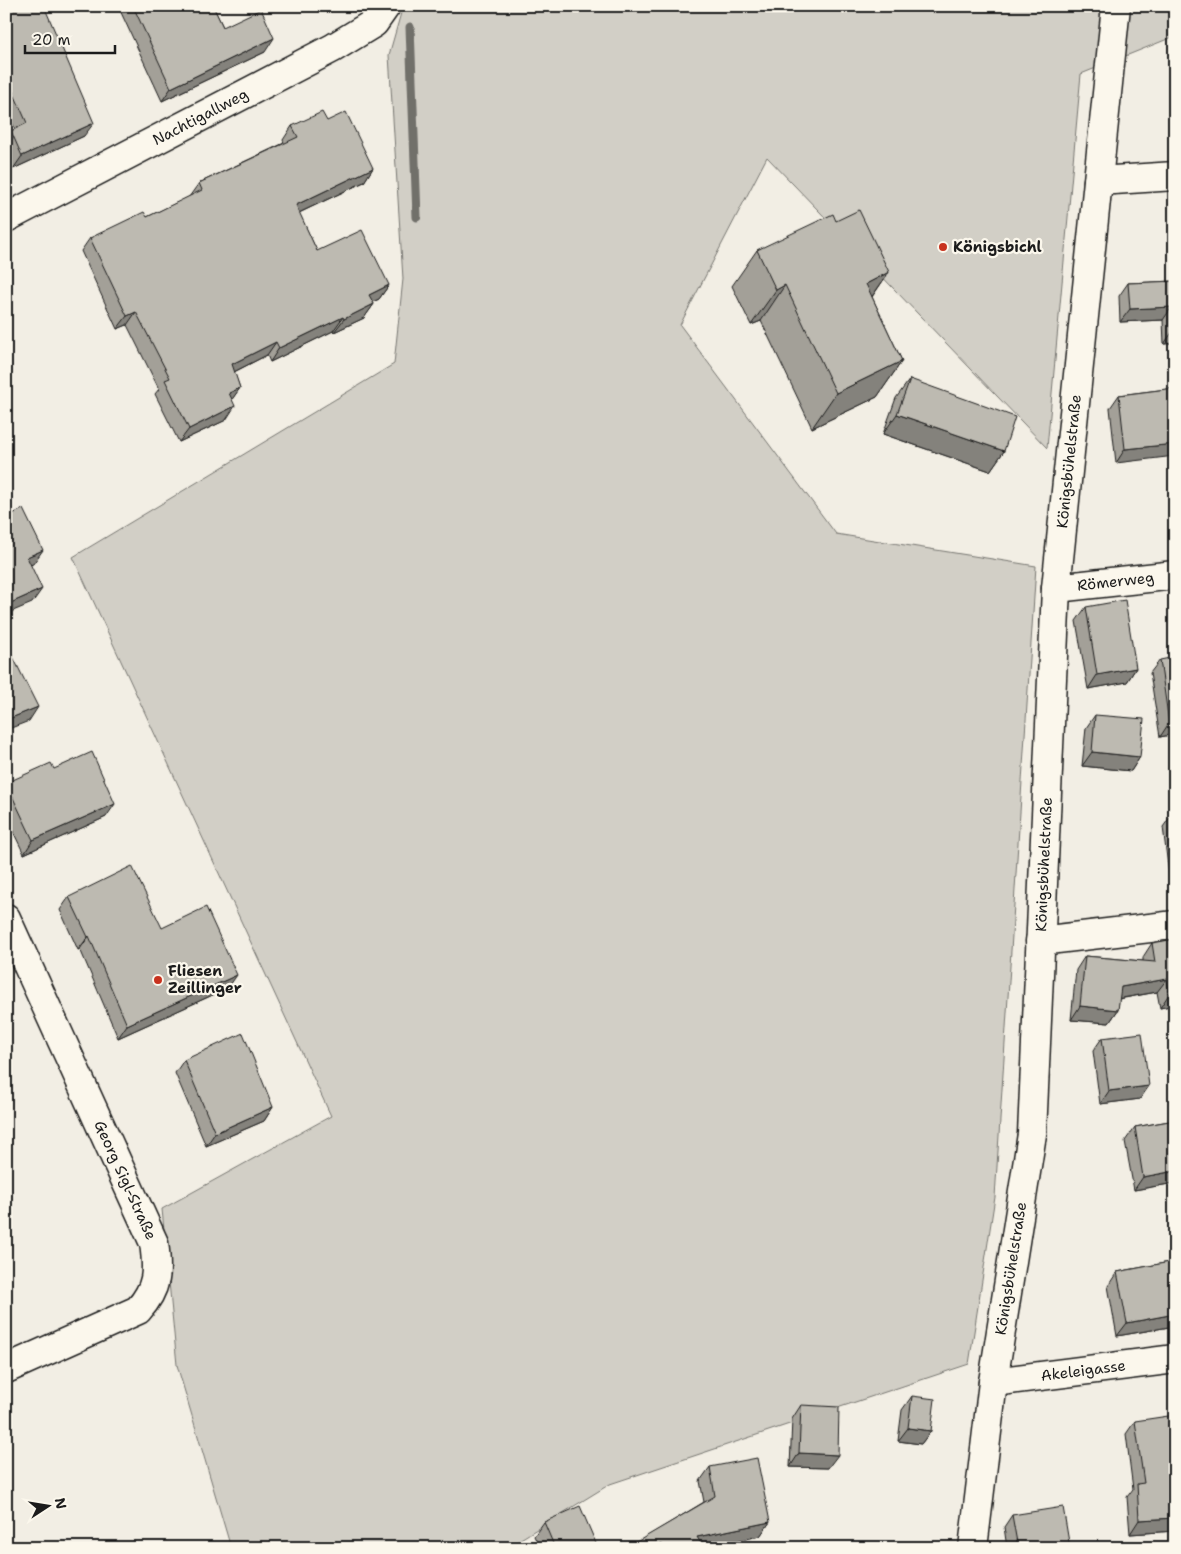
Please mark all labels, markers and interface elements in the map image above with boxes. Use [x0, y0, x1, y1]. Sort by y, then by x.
scale bar [25, 22, 115, 54]
text: 20 m [32, 30, 71, 50]
street label: Nachtigallweg [149, 84, 251, 150]
place label: Königsbichl [953, 237, 1042, 257]
marker: Königsbichl [937, 241, 949, 253]
street label: Königsbühelstraße [1052, 394, 1086, 529]
street label: Römerweg [1076, 567, 1155, 596]
street label: Königsbühelstraße [1031, 797, 1057, 932]
place label: Fliesen Zeillinger [168, 961, 242, 998]
marker: Fliesen Zeillinger [152, 974, 164, 986]
street label: Georg Sigl-Straße [90, 1117, 161, 1243]
street label: Königsbühelstraße [991, 1201, 1031, 1337]
street label: Akeleigasse [1040, 1355, 1127, 1386]
north arrow [22, 1482, 72, 1532]
text: N [51, 1496, 71, 1511]

